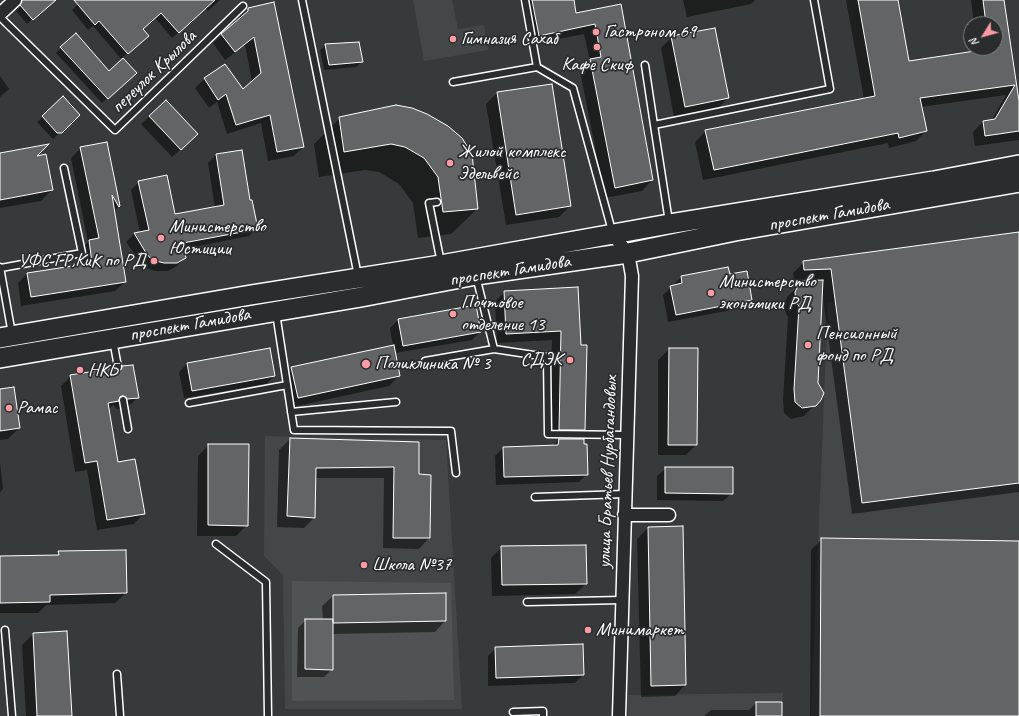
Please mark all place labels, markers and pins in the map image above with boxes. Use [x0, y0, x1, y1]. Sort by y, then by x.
place label: Гастроном 69 [604, 21, 696, 43]
marker: Гастроном 69 [591, 27, 601, 37]
place label: Гимназия Сахаб [461, 28, 557, 50]
marker: Гимназия Сахаб [448, 34, 458, 44]
marker: Кафе Скиф [592, 42, 602, 52]
place label: Кафе Скиф [561, 54, 633, 76]
place label: Жилой комплекс Эдельвейс [458, 141, 566, 185]
marker: Жилой комплекс Эдельвейс [445, 158, 455, 168]
place label: Министерство Юстиции [169, 216, 266, 260]
marker: Министерство Юстиции [156, 233, 166, 243]
place label: УФС ГР,КиК по РД [18, 250, 146, 272]
marker: УФС ГР,КиК по РД [149, 256, 159, 266]
place label: Министерство экономики РД [719, 271, 816, 315]
marker: Министерство экономики РД [706, 288, 716, 298]
place label: Почтовое отделение 13 [461, 292, 545, 336]
marker: Почтовое отделение 13 [448, 309, 458, 319]
place label: Пенсионный фонд по РД [816, 323, 897, 367]
marker: Пенсионный фонд по РД [803, 340, 813, 350]
place label: СДЭК [520, 349, 562, 371]
place label: Поликлиника № 3 [375, 353, 491, 375]
marker: СДЭК [565, 355, 575, 365]
marker: Поликлиника № 3 [360, 358, 372, 370]
place label: НКБ [88, 359, 118, 381]
marker: НКБ [75, 365, 85, 375]
place label: Рамас [17, 397, 58, 419]
marker: Рамас [4, 403, 14, 413]
place label: Школа №37 [372, 554, 451, 576]
marker: Школа №37 [359, 560, 369, 570]
place label: Минимаркет [596, 619, 684, 641]
marker: Минимаркет [583, 625, 593, 635]

